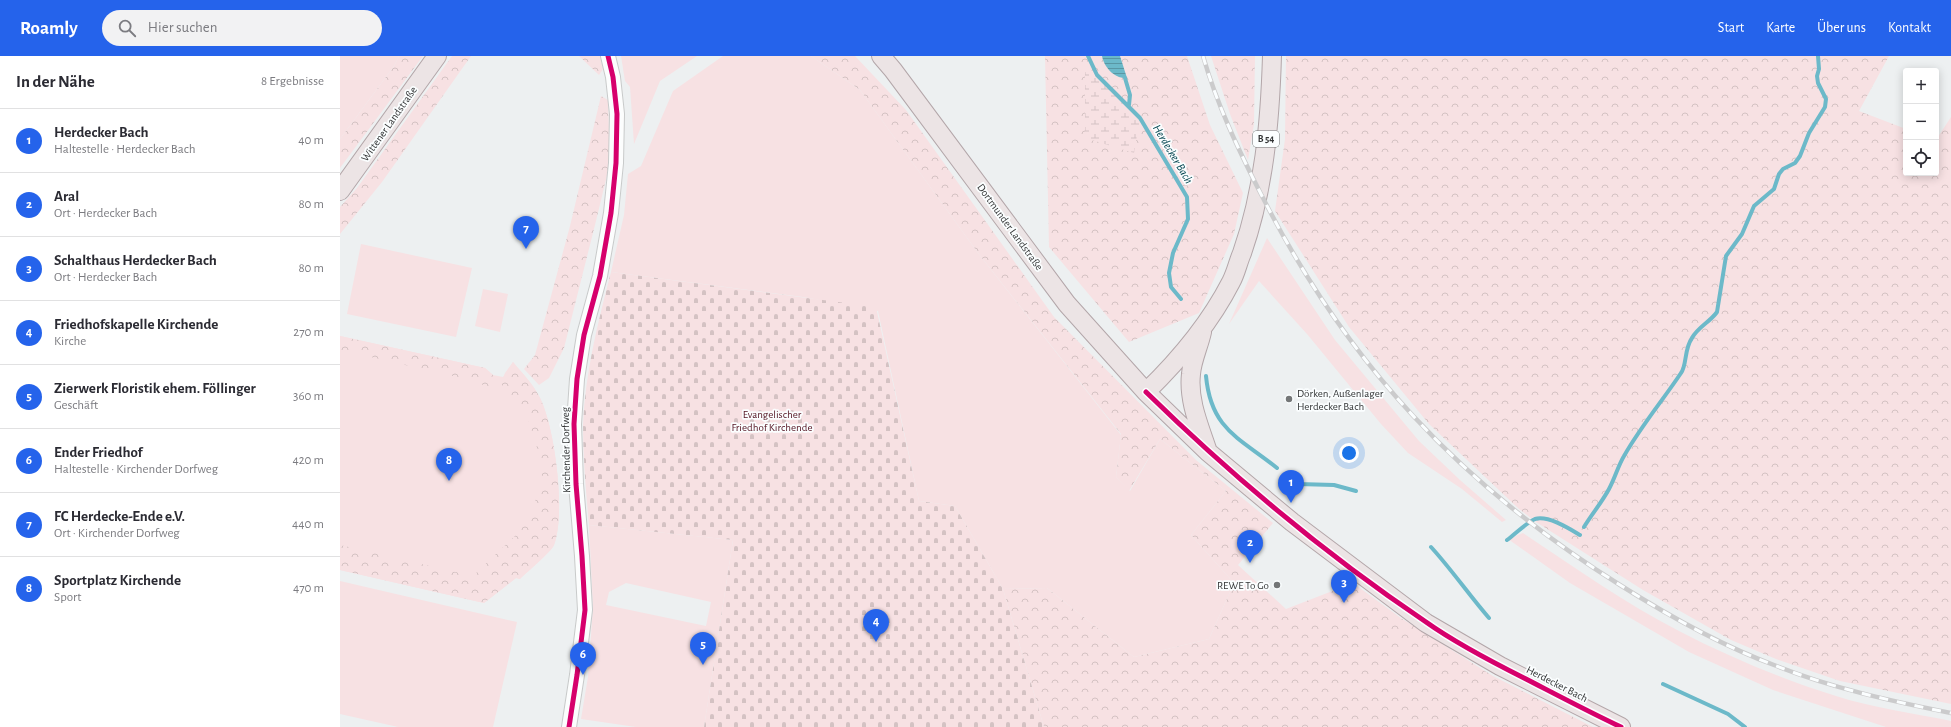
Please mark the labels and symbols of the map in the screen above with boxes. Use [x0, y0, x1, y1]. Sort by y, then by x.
street label: Wittener Landstraße [359, 85, 419, 163]
water label: Herdecker Bach [1151, 122, 1195, 186]
road number: B 54 [1253, 131, 1279, 147]
street label: Dortmunder Landstraße [975, 182, 1045, 272]
pin: 7 [513, 216, 539, 249]
place label: Dörken, Außenlager Herdecker Bach [1297, 388, 1384, 412]
marker: Dörken, Außenlager Herdecker Bach [1284, 394, 1294, 404]
street label: Kirchender Dorfweg [560, 406, 572, 493]
park label: Evangelischer Friedhof Kirchende [731, 409, 813, 433]
your location [1339, 443, 1359, 463]
pin: 8 [436, 448, 462, 481]
pin: 1 [1278, 470, 1304, 503]
pin: 2 [1237, 530, 1263, 563]
pin: 3 [1331, 570, 1357, 603]
place label: REWE To Go [1217, 580, 1269, 591]
marker: REWE To Go [1272, 580, 1282, 590]
pin: 4 [863, 609, 889, 642]
pin: 5 [690, 632, 716, 665]
pin: 6 [570, 642, 596, 675]
street label: Herdecker Bach [1525, 664, 1589, 704]

